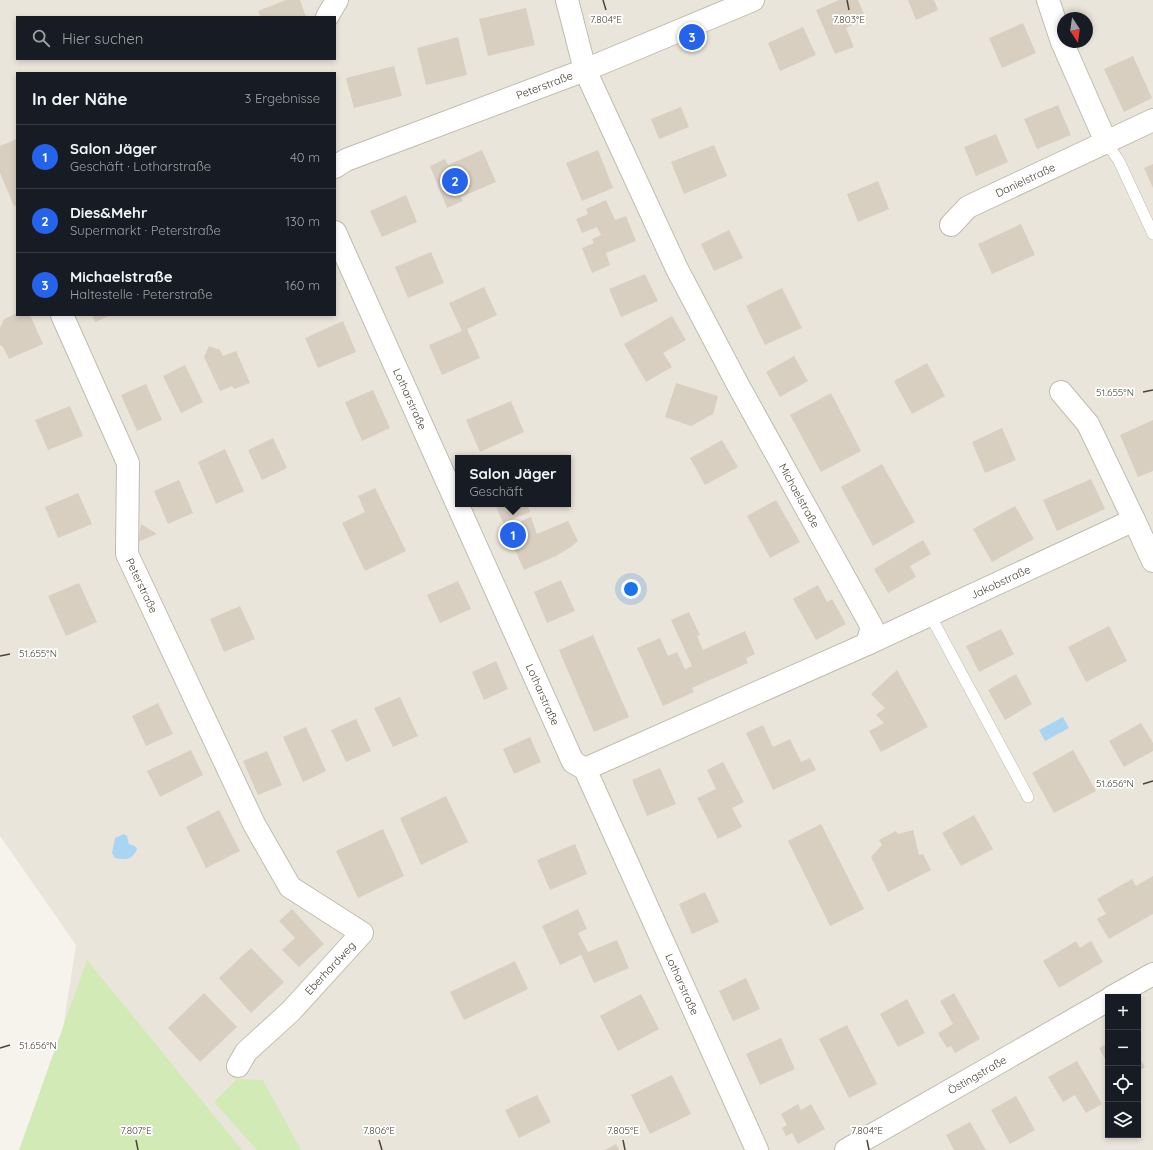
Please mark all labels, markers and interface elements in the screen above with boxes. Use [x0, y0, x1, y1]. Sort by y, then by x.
north arrow [1057, 12, 1093, 48]
text: 7.804°E [590, 13, 622, 26]
text: 7.803°E [833, 13, 865, 26]
search box [16, 16, 336, 60]
pin: 3 [679, 22, 705, 52]
icon: search [30, 27, 52, 49]
text: Hier suchen [62, 29, 143, 48]
street label: Peterstraße [514, 68, 575, 102]
text: In der Nähe [32, 88, 128, 109]
text: 3 Ergebnisse [245, 90, 320, 106]
text: Salon Jäger [70, 139, 157, 158]
text: 1 [42, 149, 48, 165]
text: 40 m [290, 149, 320, 165]
text: Geschäft · Lotharstraße [70, 158, 211, 174]
street label: Danielstraße [993, 160, 1057, 200]
pin: 2 [442, 166, 468, 196]
text: Dies&Mehr [70, 203, 147, 222]
text: 2 [41, 213, 49, 229]
text: 130 m [285, 213, 320, 229]
text: Supermarkt · Peterstraße [70, 222, 221, 238]
text: Michaelstraße [70, 267, 173, 286]
text: 3 [42, 277, 48, 293]
text: 160 m [285, 277, 320, 293]
text: Haltestelle · Peterstraße [70, 286, 213, 302]
street label: Lotharstraße [390, 366, 430, 432]
text: 51.655°N [1096, 386, 1134, 399]
popup [455, 455, 571, 507]
street label: Michaelstraße [776, 461, 823, 530]
text: Salon Jäger [469, 464, 557, 483]
text: Geschäft [469, 483, 523, 499]
pin: 1 [500, 520, 526, 550]
street label: Peterstraße [123, 556, 161, 615]
street label: Jakobstraße [968, 562, 1033, 602]
your location [621, 579, 641, 599]
text: 51.655°N [19, 647, 57, 660]
street label: Lotharstraße [523, 662, 563, 727]
text: 51.656°N [1096, 777, 1134, 790]
street label: Eberhardweg [302, 938, 358, 998]
street label: Lotharstraße [662, 951, 702, 1017]
map controls [1105, 994, 1141, 1138]
button: + [1105, 994, 1141, 1030]
button: − [1105, 1030, 1141, 1066]
text: 51.656°N [19, 1039, 57, 1052]
street label: Östingstraße [945, 1053, 1009, 1097]
button: locate [1105, 1066, 1141, 1102]
button: layers [1105, 1102, 1141, 1138]
text: 7.807°E [120, 1124, 152, 1137]
text: 7.806°E [363, 1124, 395, 1137]
text: 7.805°E [607, 1124, 639, 1137]
text: 7.804°E [851, 1124, 883, 1137]

